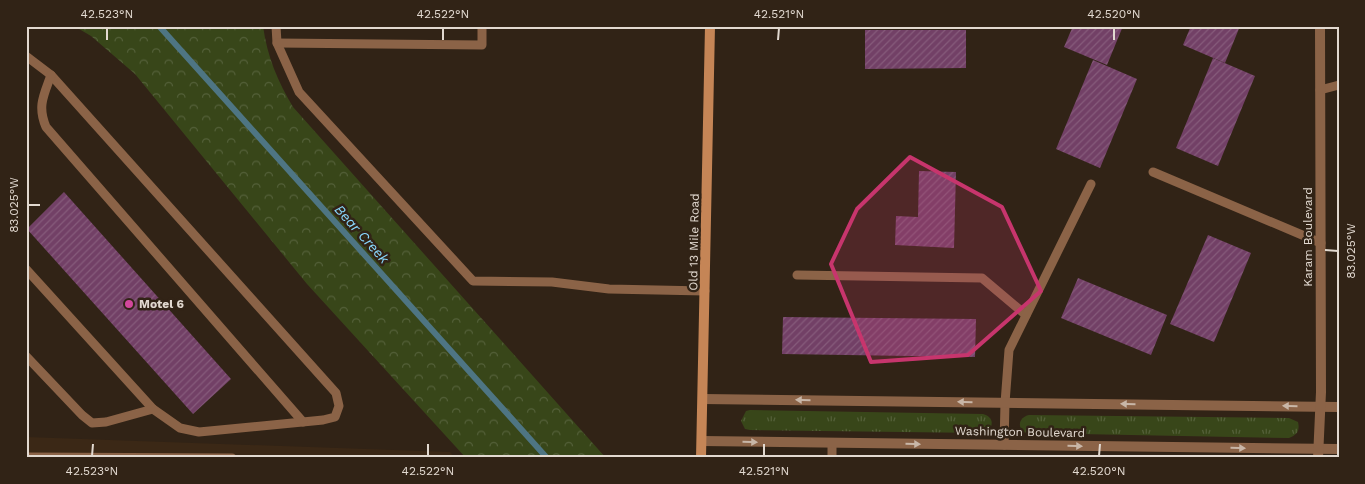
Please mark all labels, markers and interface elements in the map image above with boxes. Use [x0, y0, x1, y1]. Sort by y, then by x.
text: 42.523°N [81, 7, 133, 21]
text: 42.522°N [417, 7, 469, 21]
text: 42.521°N [754, 7, 804, 21]
text: 42.520°N [1087, 7, 1141, 21]
text: 83.025°W [7, 177, 21, 233]
street label: Karam Boulevard [1301, 187, 1315, 287]
street label: Old 13 Mile Road [686, 193, 702, 291]
water label: Bear Creek [331, 201, 393, 267]
text: 83.025°W [1344, 223, 1358, 279]
place label: Motel 6 [139, 297, 184, 311]
marker: Motel 6 [123, 298, 135, 310]
one-way arrow [794, 396, 810, 404]
one-way arrow [957, 398, 973, 406]
one-way arrow [1119, 400, 1135, 408]
one-way arrow [1282, 402, 1298, 410]
street label: Washington Boulevard [955, 424, 1085, 440]
one-way arrow [743, 438, 759, 446]
one-way arrow [905, 440, 921, 448]
one-way arrow [1068, 442, 1084, 450]
one-way arrow [1230, 444, 1246, 452]
text: 42.523°N [66, 464, 118, 478]
text: 42.522°N [402, 464, 454, 478]
text: 42.521°N [739, 464, 789, 478]
text: 42.520°N [1072, 464, 1126, 478]

